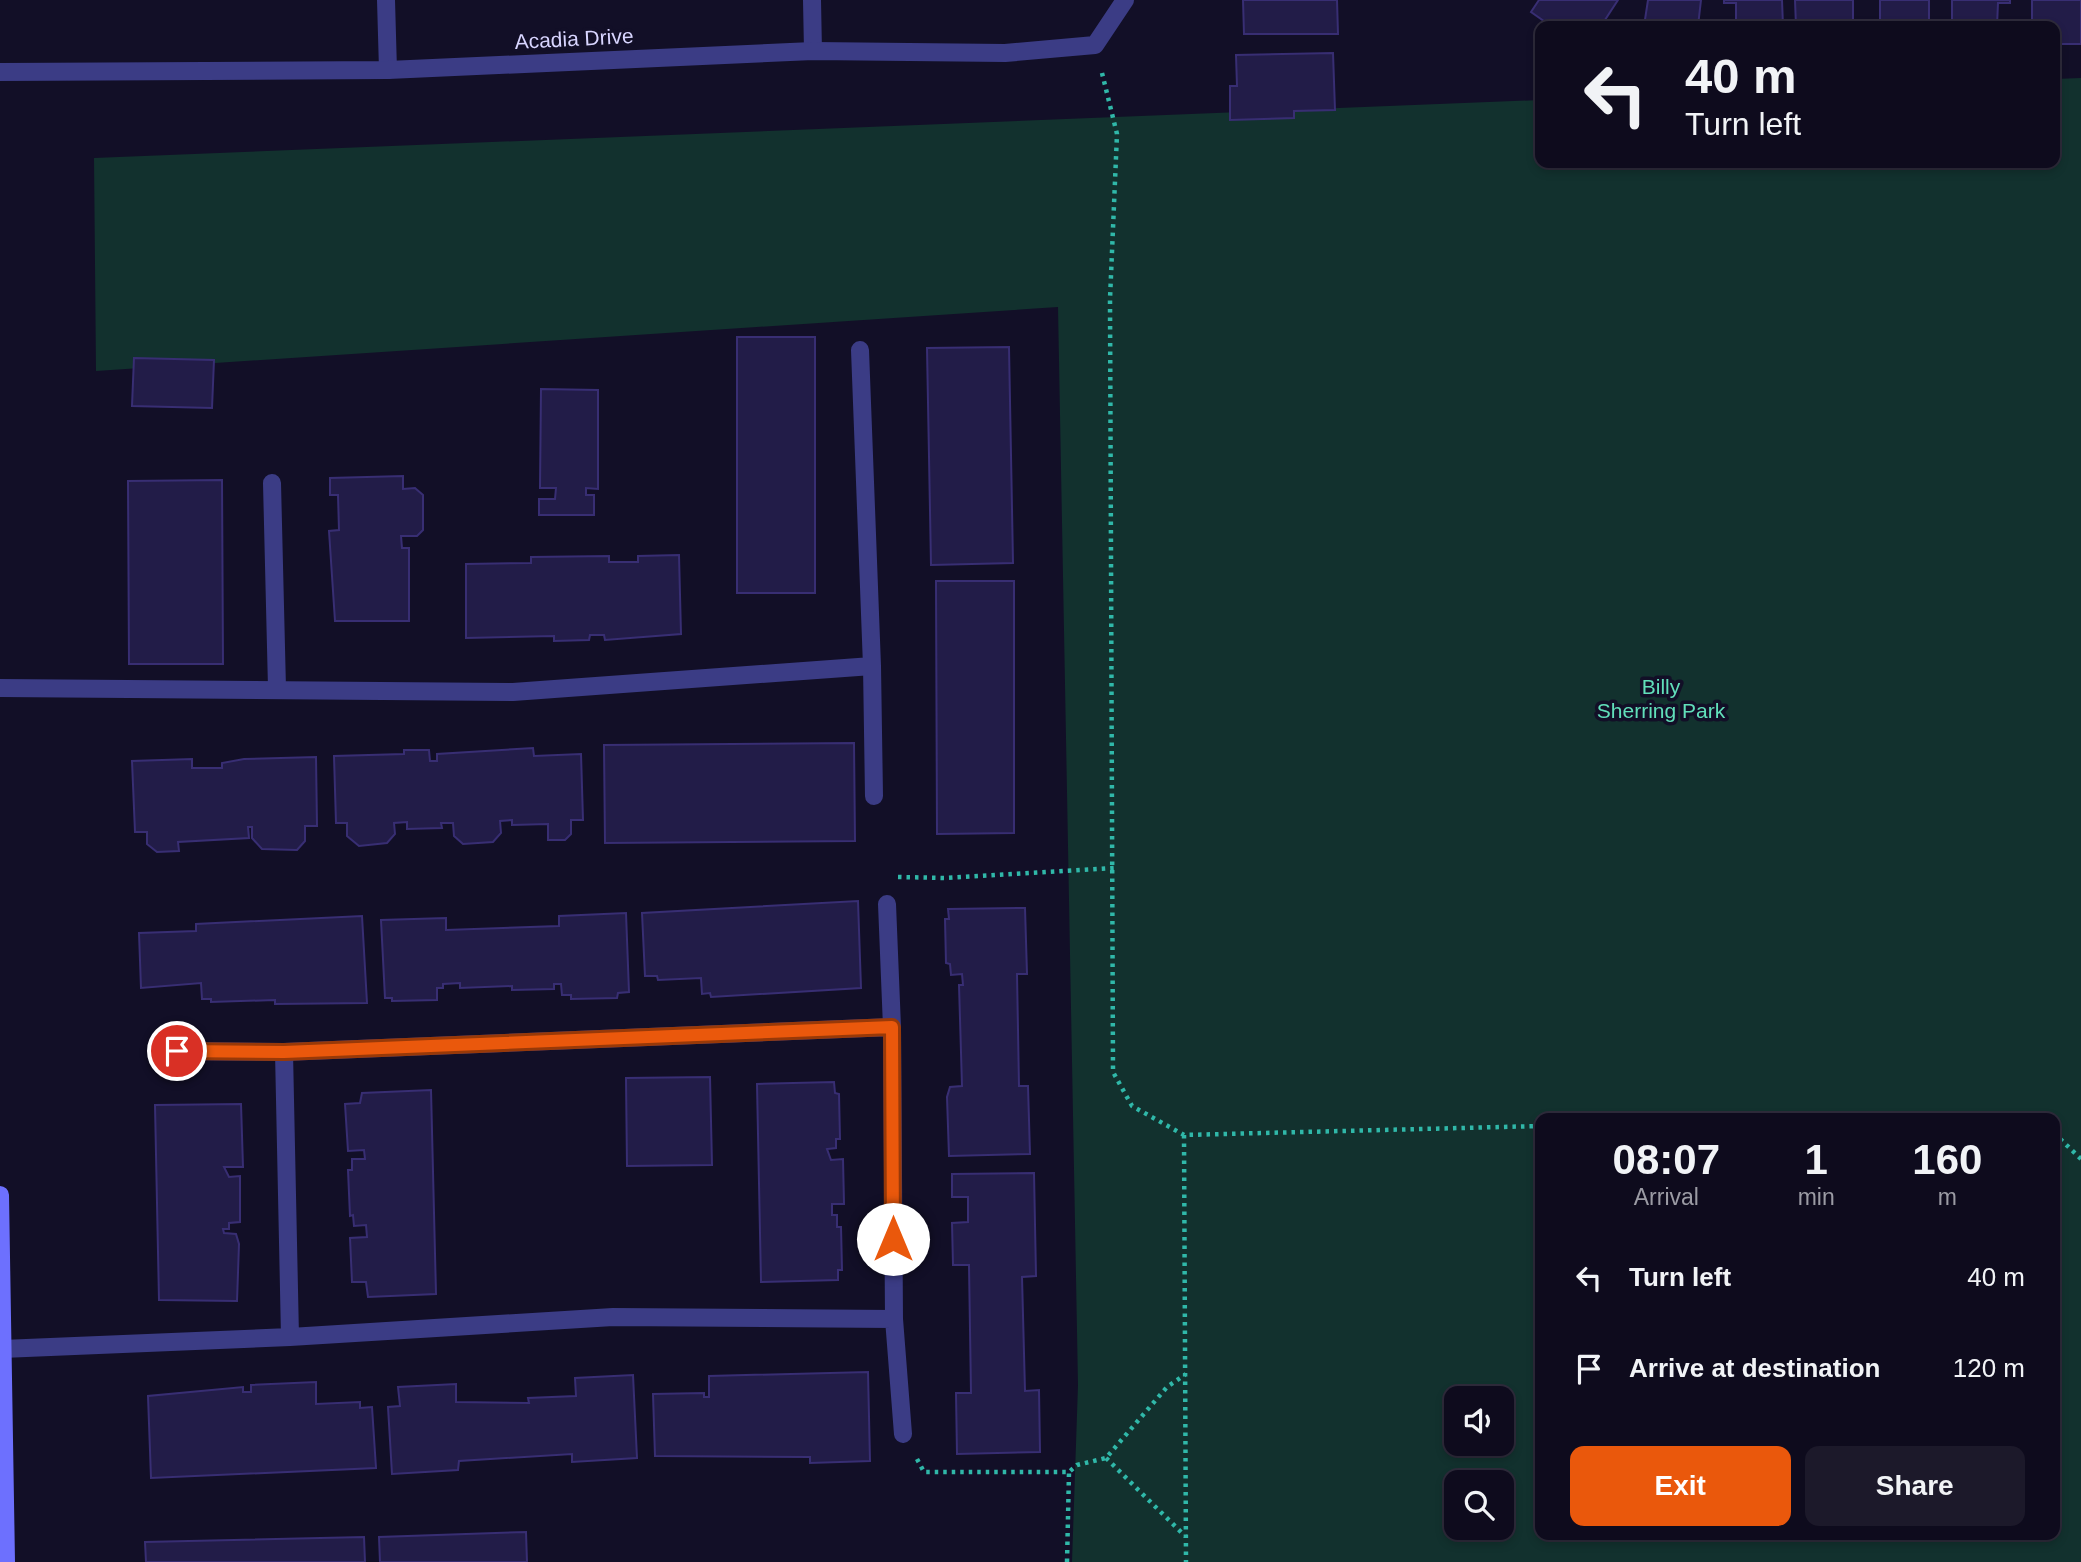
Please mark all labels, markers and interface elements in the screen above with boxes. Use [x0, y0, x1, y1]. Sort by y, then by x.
street label: Acadia Drive [514, 24, 634, 53]
icon: left [1570, 49, 1661, 140]
text: 40 m [1685, 49, 1797, 103]
text: Turn left [1685, 106, 1801, 142]
park label: Billy Sherring Park [1597, 675, 1726, 722]
pin [147, 1021, 207, 1081]
icon: arrive [158, 1032, 196, 1070]
text: 08:07 [1613, 1136, 1720, 1183]
text: 1 [1804, 1136, 1828, 1183]
text: 160 [1912, 1136, 1982, 1183]
text: Arrival [1634, 1184, 1699, 1210]
text: min [1798, 1184, 1835, 1210]
text: m [1938, 1184, 1957, 1210]
position arrow [856, 1202, 930, 1276]
icon: left [1570, 1259, 1608, 1297]
text: Turn left [1629, 1262, 1731, 1292]
text: 40 m [1967, 1262, 2025, 1292]
icon: arrive [1570, 1350, 1608, 1388]
text: Arrive at destination [1629, 1353, 1880, 1383]
text: 120 m [1953, 1353, 2025, 1383]
map controls [1444, 1386, 1514, 1540]
button: sound [1444, 1386, 1514, 1456]
button: Exit [1570, 1446, 1791, 1526]
button: Share [1805, 1446, 2025, 1526]
button: search [1444, 1470, 1514, 1540]

